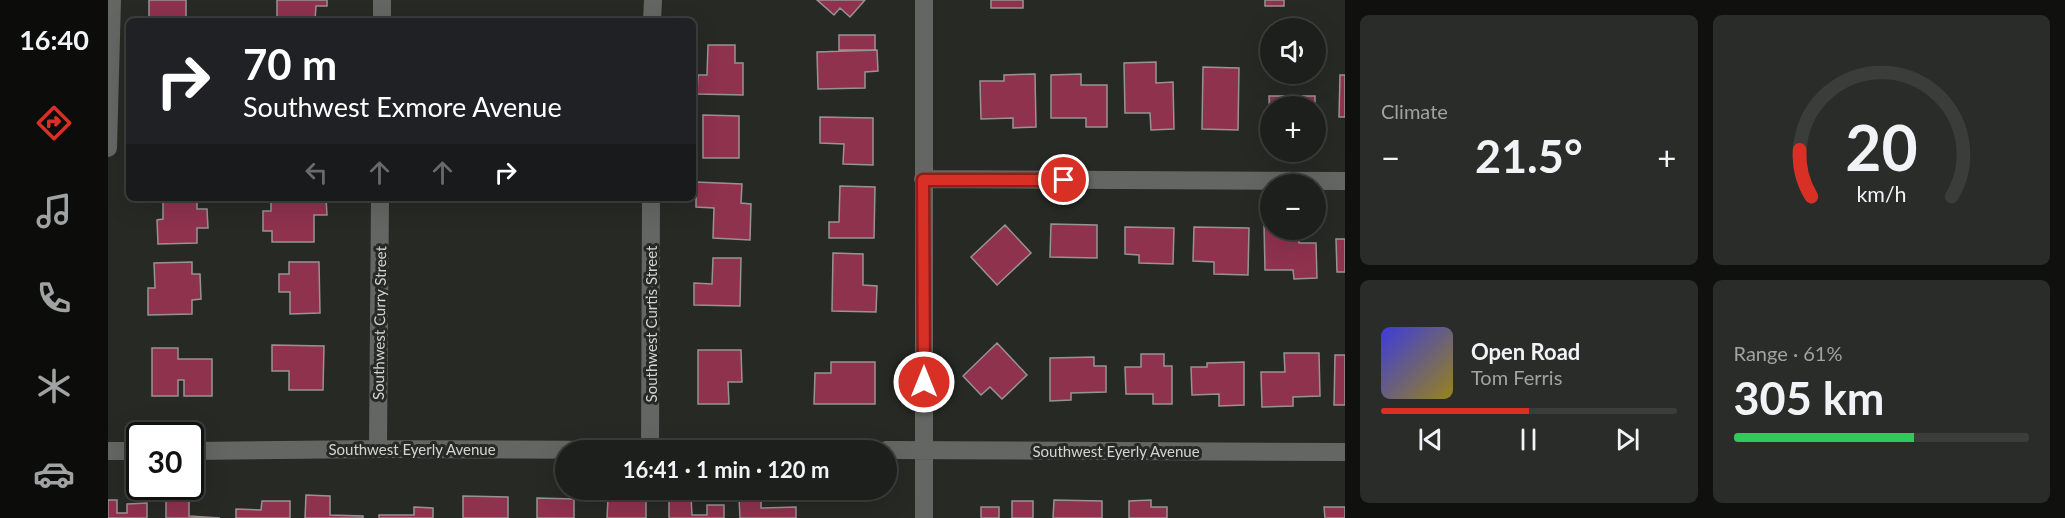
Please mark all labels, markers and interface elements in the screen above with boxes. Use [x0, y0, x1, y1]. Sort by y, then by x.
map controls [1260, 18, 1326, 240]
button: sound [1260, 18, 1326, 84]
text: 16:40 [19, 23, 89, 56]
text: 70 m [243, 39, 337, 89]
icon: right [144, 42, 222, 120]
text: Southwest Exmore Avenue [243, 90, 562, 123]
button: + [1260, 96, 1326, 162]
text: Climate [1381, 99, 1448, 123]
icon: directions [33, 102, 75, 144]
text: 20 [1845, 109, 1917, 184]
text: 21.5° [1475, 129, 1583, 183]
text: − [1381, 137, 1400, 177]
text: + [1657, 137, 1677, 177]
pin [1038, 154, 1089, 205]
icon: left [300, 156, 333, 189]
icon: ahead [363, 156, 396, 189]
icon: ahead [426, 156, 459, 189]
icon: right [489, 156, 522, 189]
icon: arrive [1047, 163, 1080, 196]
button: − [1260, 174, 1326, 240]
text: km/h [1856, 181, 1906, 207]
icon: music [33, 190, 75, 232]
street label: Southwest Curry Street [369, 245, 389, 400]
street label: Southwest Curtis Street [642, 245, 660, 402]
icon: phone [33, 277, 75, 319]
text: Open Road [1471, 338, 1580, 365]
text: Range · 61% [1734, 341, 1842, 365]
position arrow [892, 350, 956, 414]
icon: climate [33, 365, 75, 407]
text: Tom Ferris [1471, 365, 1562, 389]
text: 305 km [1734, 371, 1884, 425]
speed limit sign: 30 [126, 422, 204, 500]
icon: previous [1414, 423, 1447, 456]
icon: pause [1512, 423, 1545, 456]
icon: next [1611, 423, 1644, 456]
street label: Southwest Eyerly Avenue [328, 440, 496, 458]
street label: Southwest Eyerly Avenue [1032, 442, 1200, 460]
icon: car [33, 453, 75, 495]
text: 16:41 · 1 min · 120 m [623, 456, 829, 483]

